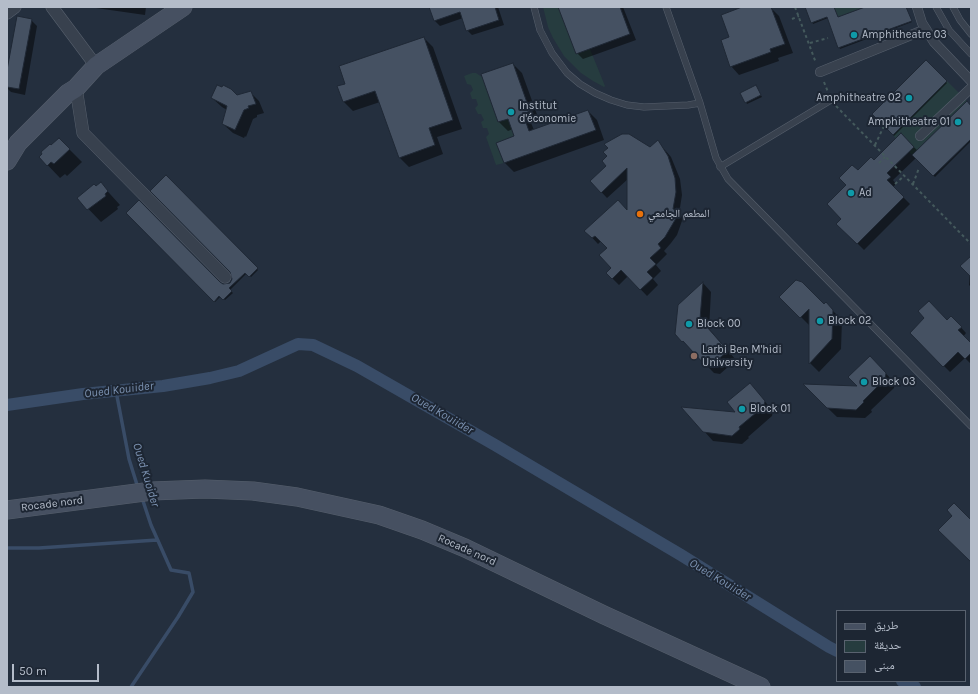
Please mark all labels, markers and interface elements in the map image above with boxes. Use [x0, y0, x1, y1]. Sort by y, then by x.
place label: Amphitheatre 03 [862, 28, 947, 42]
marker: Amphitheatre 03 [849, 30, 859, 40]
place label: Amphitheatre 02 [816, 91, 901, 105]
marker: Amphitheatre 02 [904, 93, 914, 103]
place label: Institut d'économie [519, 99, 576, 125]
marker: Institut d'économie [506, 107, 516, 117]
place label: Amphitheatre 01 [868, 115, 950, 129]
marker: Amphitheatre 01 [953, 117, 963, 127]
place label: Ad [859, 186, 872, 200]
marker: Ad [846, 188, 856, 198]
place label: المطعم الجامعي [648, 207, 710, 221]
marker: المطعم الجامعي [635, 209, 645, 219]
place label: Block 02 [828, 314, 871, 328]
marker: Block 02 [815, 316, 825, 326]
place label: Block 00 [697, 317, 740, 331]
marker: Block 00 [684, 319, 694, 329]
place label: Larbi Ben M'hidi University [702, 343, 782, 369]
marker: Larbi Ben M'hidi University [689, 351, 699, 361]
place label: Block 03 [872, 375, 915, 389]
marker: Block 03 [859, 377, 869, 387]
water label: Oued Kouiider [84, 379, 154, 401]
water label: Oued Kouiider [408, 390, 476, 438]
place label: Block 01 [750, 402, 791, 416]
marker: Block 01 [737, 404, 747, 414]
water label: Oued Kuoider [129, 441, 163, 509]
street label: Rocade nord [20, 494, 84, 514]
street label: Rocade nord [436, 531, 498, 569]
water label: Oued Kouiider [686, 556, 754, 604]
legend [836, 610, 966, 682]
text: طريق [874, 618, 899, 632]
text: حديقة [874, 638, 902, 652]
scale bar [14, 656, 101, 682]
text: مبنى [874, 658, 895, 672]
text: 50 m [19, 664, 47, 678]

